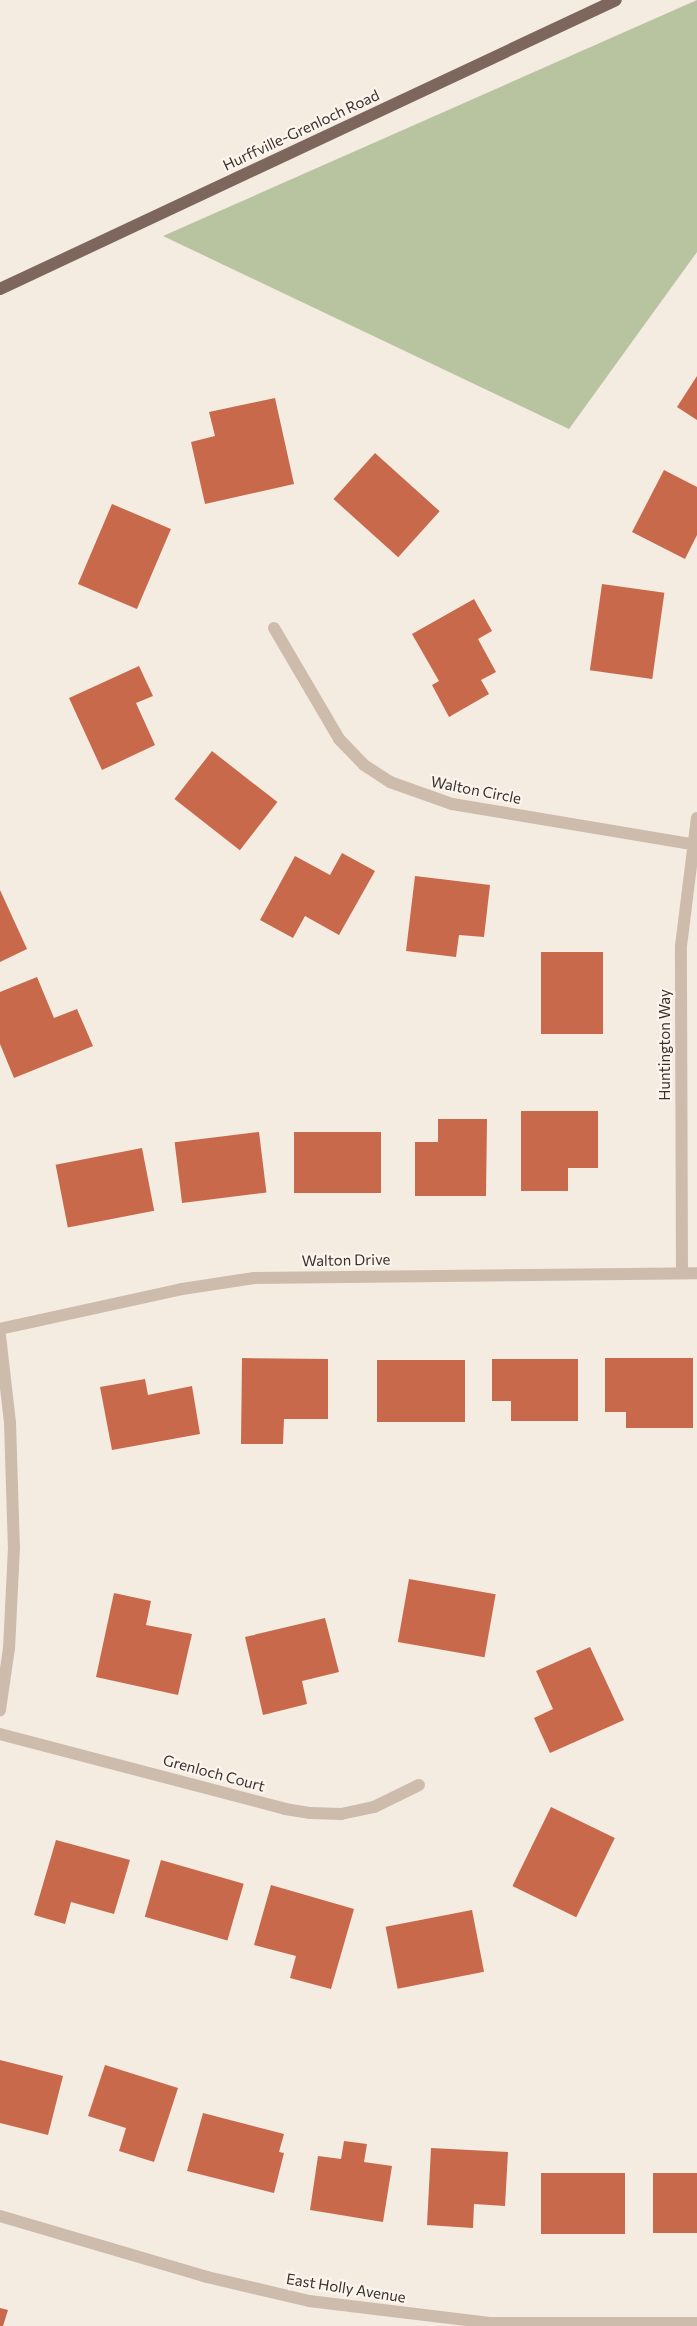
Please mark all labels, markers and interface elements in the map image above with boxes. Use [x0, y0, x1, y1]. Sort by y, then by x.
street label: Hurffville-Grenloch Road [220, 86, 382, 174]
street label: Walton Circle [429, 772, 523, 808]
street label: Huntington Way [656, 989, 674, 1101]
street label: Walton Drive [301, 1250, 391, 1270]
street label: Grenloch Court [161, 1751, 267, 1795]
street label: East Holly Avenue [285, 2270, 407, 2306]

